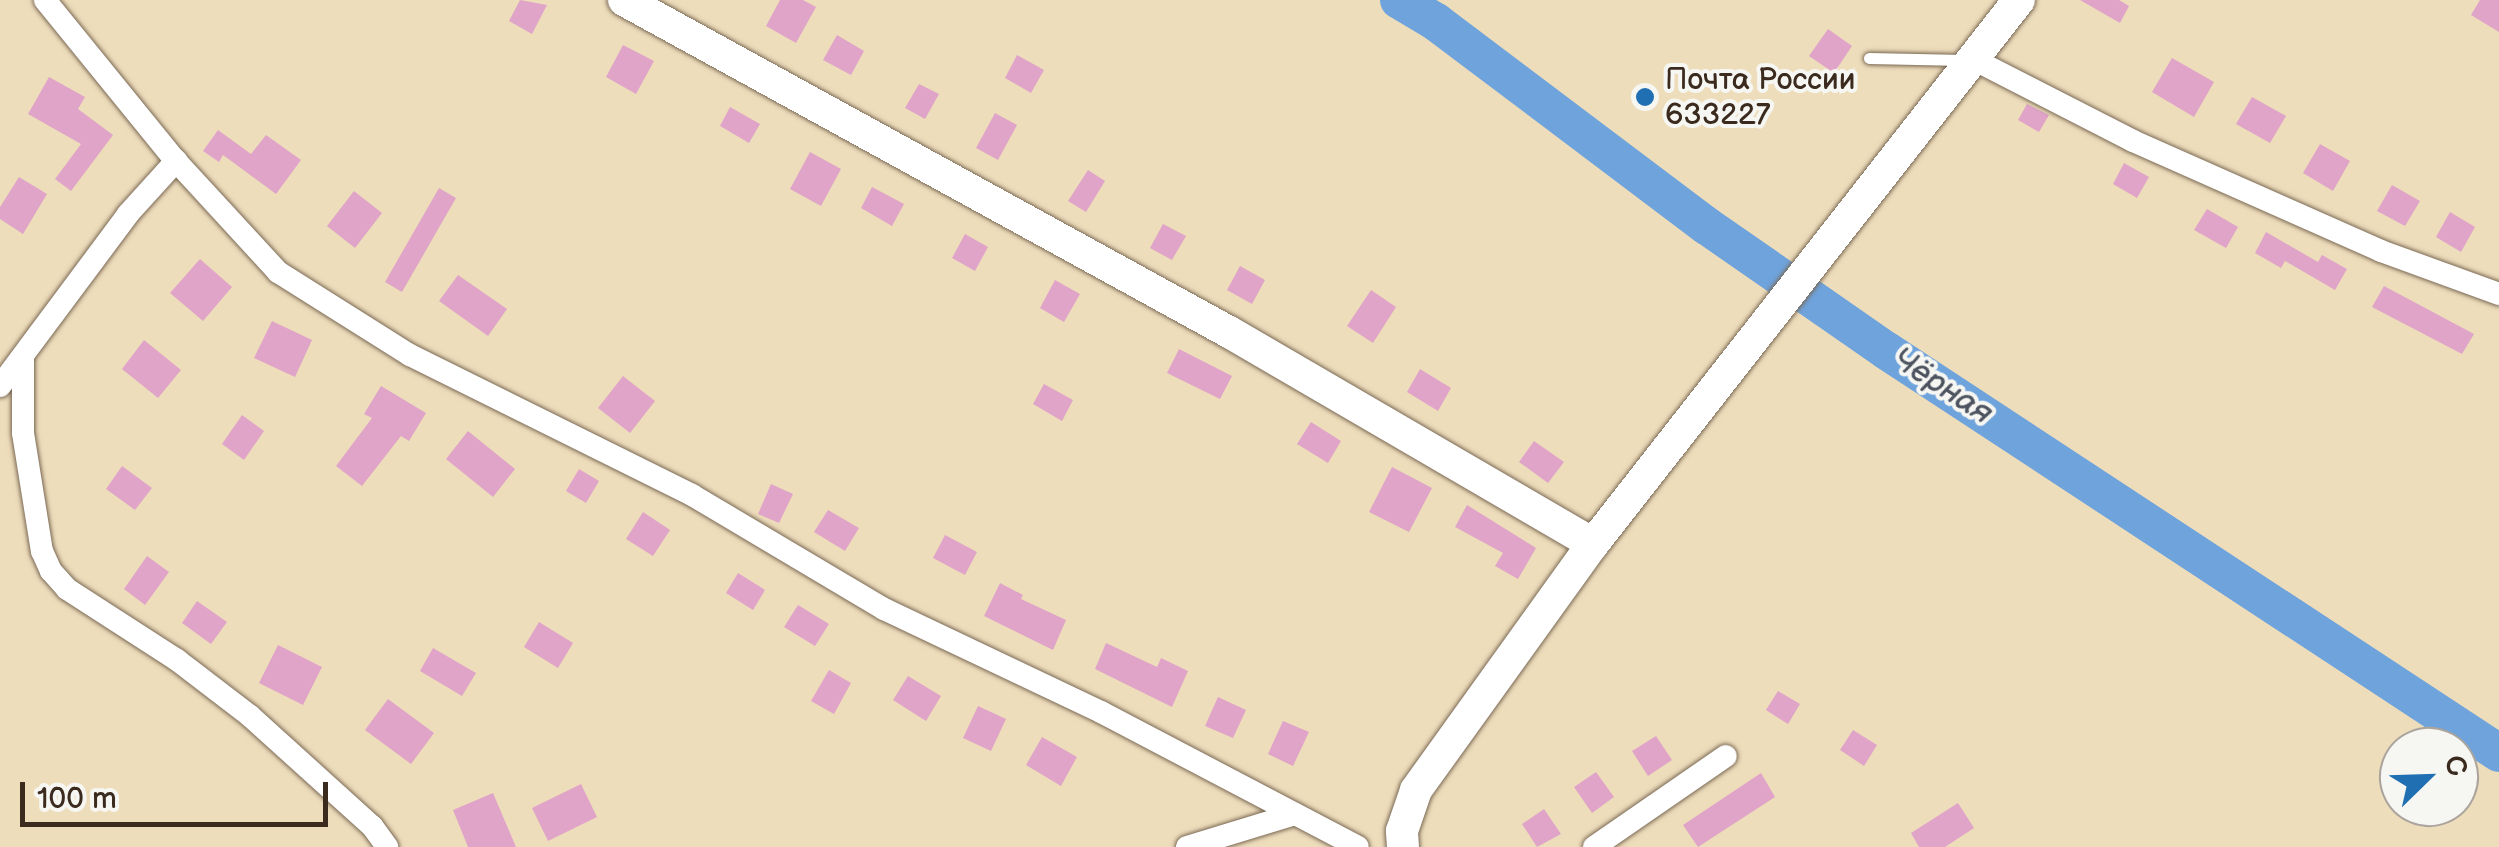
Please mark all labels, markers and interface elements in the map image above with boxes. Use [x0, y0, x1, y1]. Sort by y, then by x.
place label: Почта России 633227 [1665, 62, 1855, 132]
marker: Почта России 633227 [1634, 86, 1656, 108]
water label: Чёрная [1885, 340, 1999, 434]
north arrow [2379, 727, 2479, 827]
text: С [2436, 750, 2474, 781]
scale bar [25, 762, 332, 824]
text: 100 m [37, 781, 117, 817]

